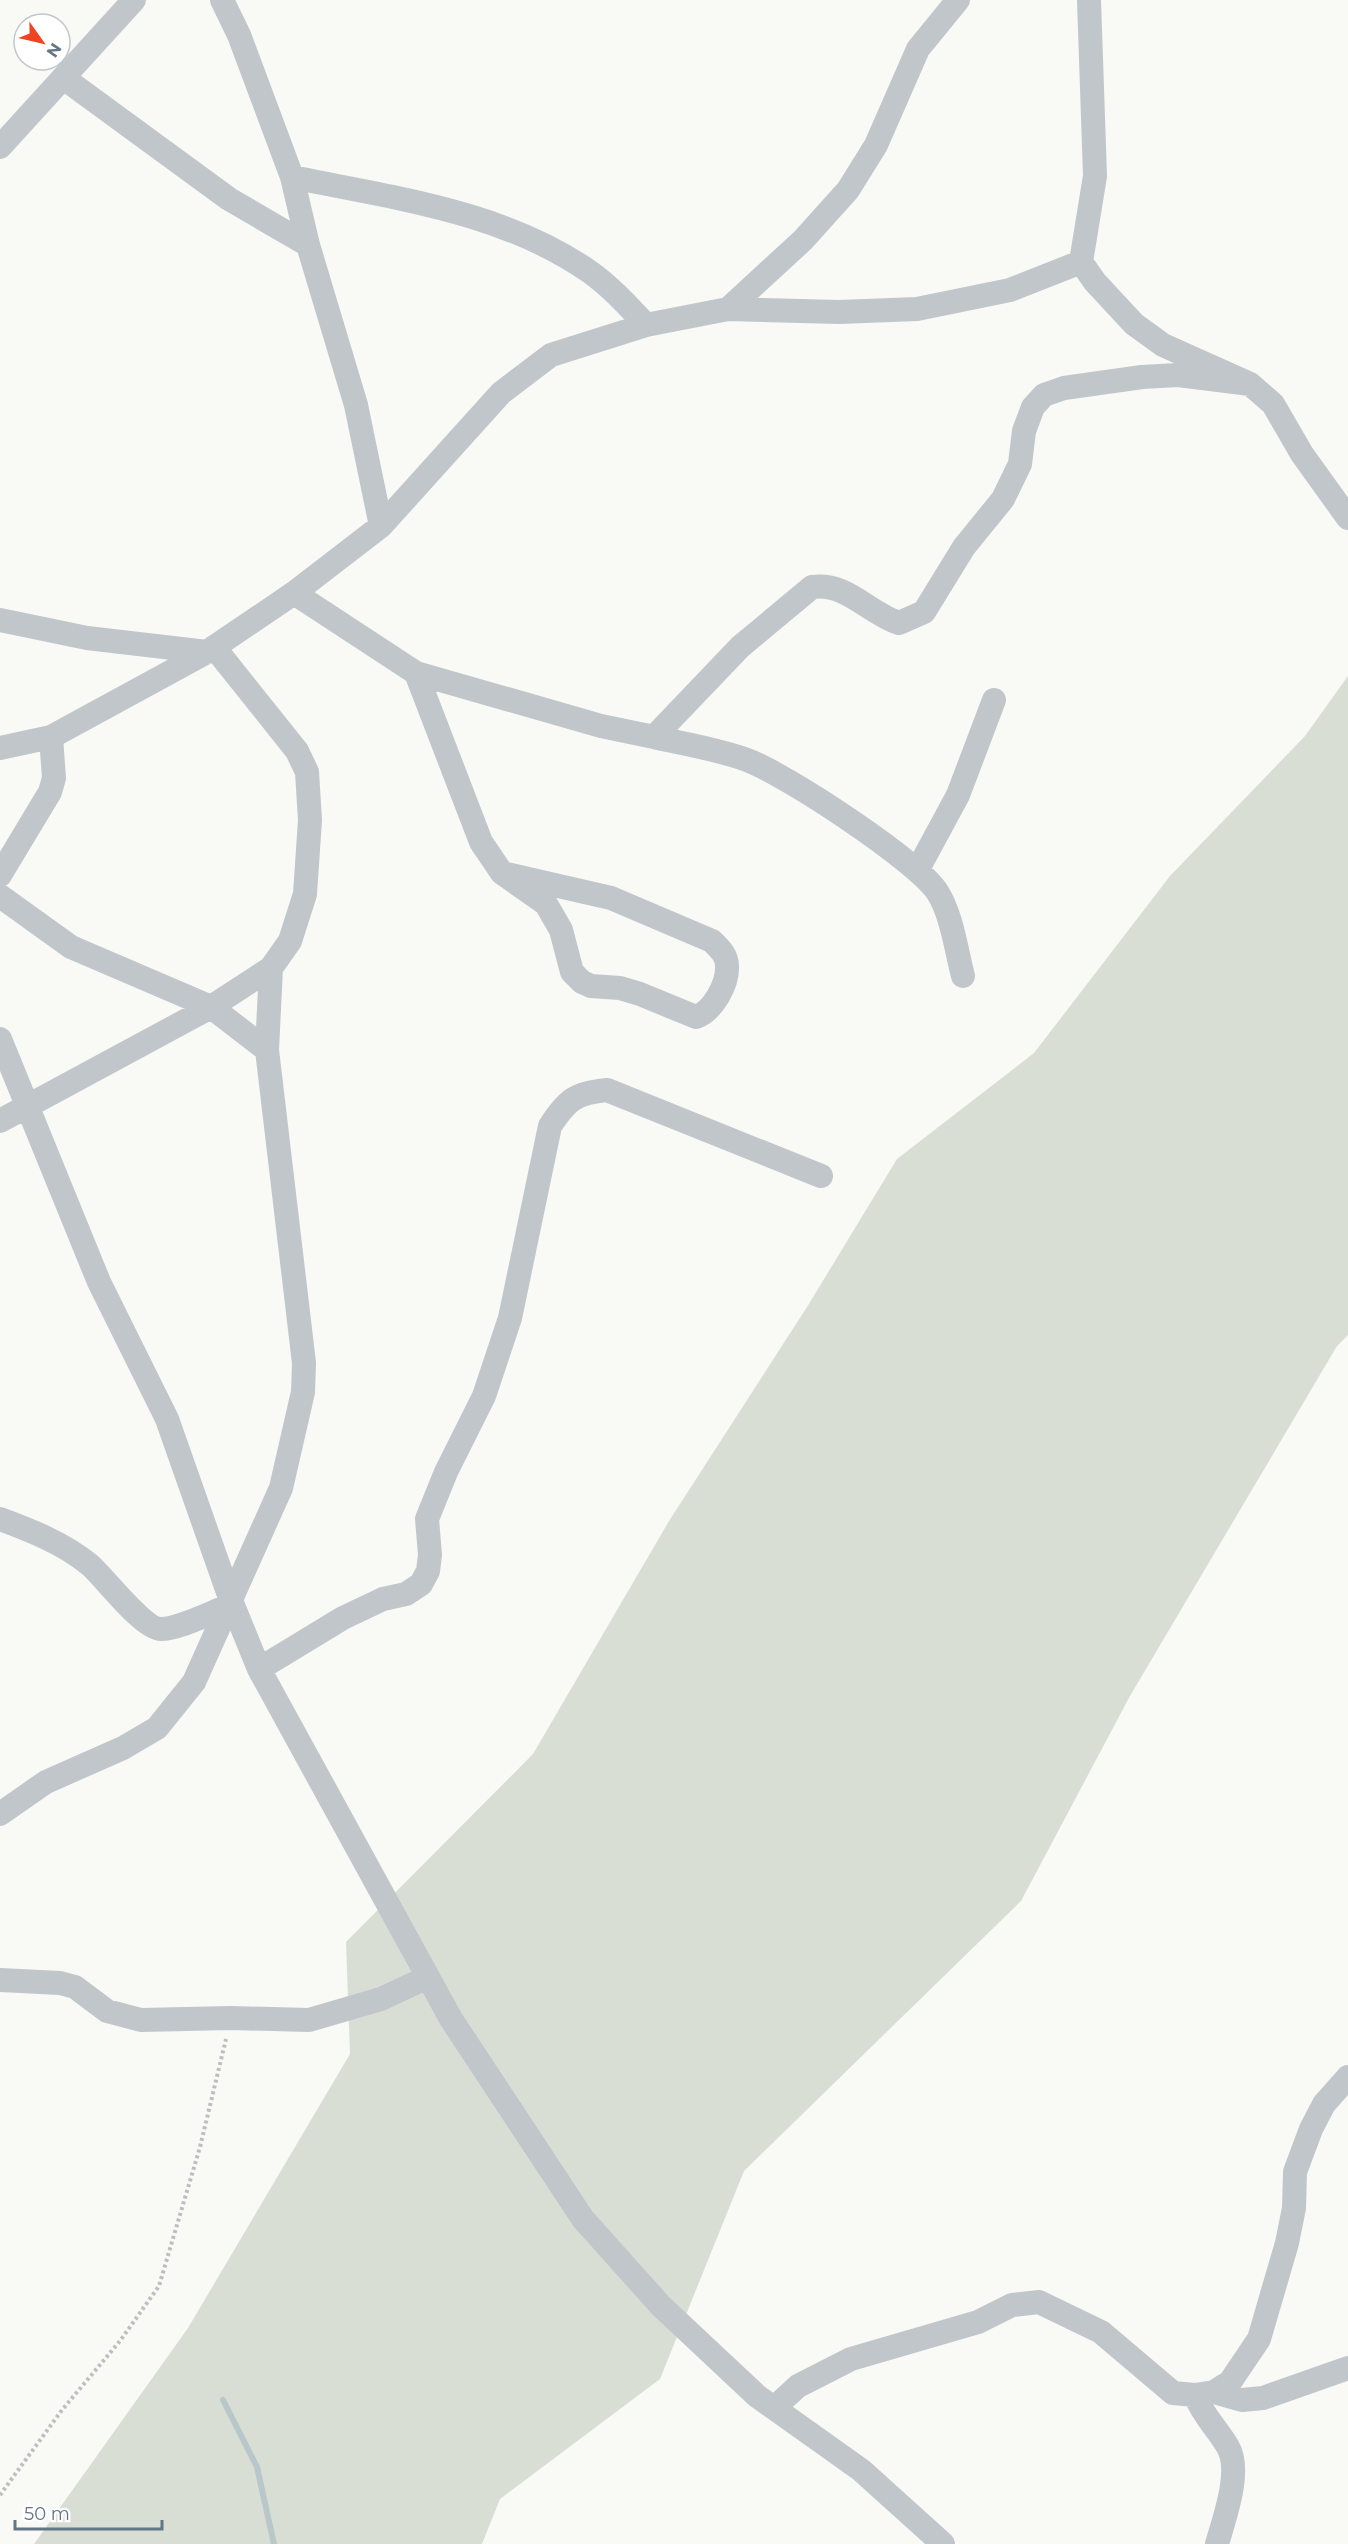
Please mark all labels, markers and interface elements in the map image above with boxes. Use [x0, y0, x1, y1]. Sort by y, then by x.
north arrow [12, 12, 72, 72]
text: N [43, 39, 66, 61]
scale bar [15, 2493, 162, 2531]
text: 50 m [24, 2503, 70, 2525]

